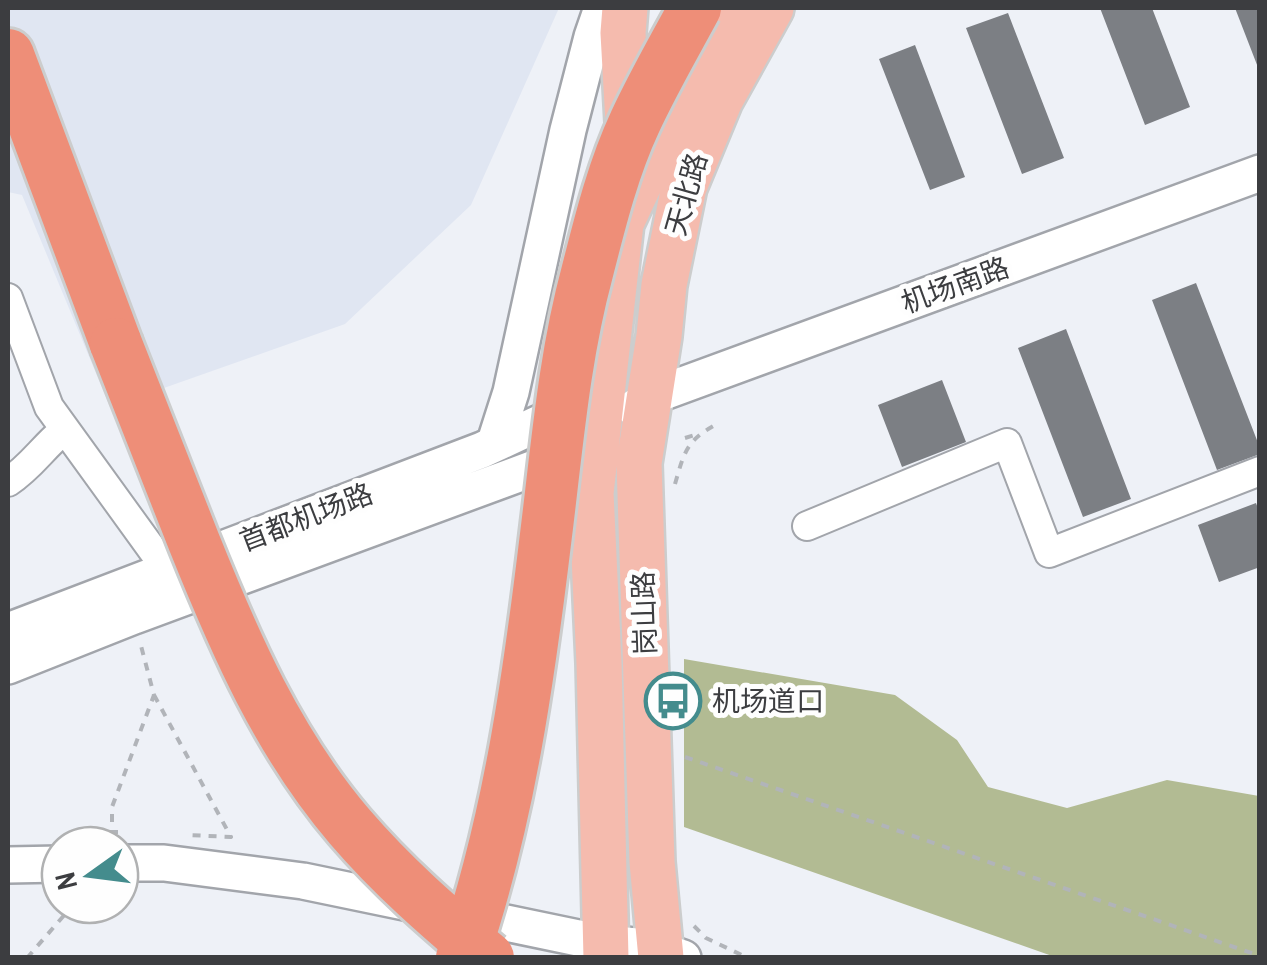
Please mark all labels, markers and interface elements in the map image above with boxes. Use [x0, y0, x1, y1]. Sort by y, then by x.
street label: 天北路 [656, 148, 716, 240]
street label: 机场南路 [896, 248, 1014, 322]
street label: 首都机场路 [234, 474, 378, 560]
street label: 岗山路 [624, 570, 664, 656]
bus stop icon: 机场道口 [643, 671, 703, 731]
place label: 机场道口 [712, 682, 824, 720]
north arrow [40, 825, 140, 925]
text: N [45, 868, 86, 894]

